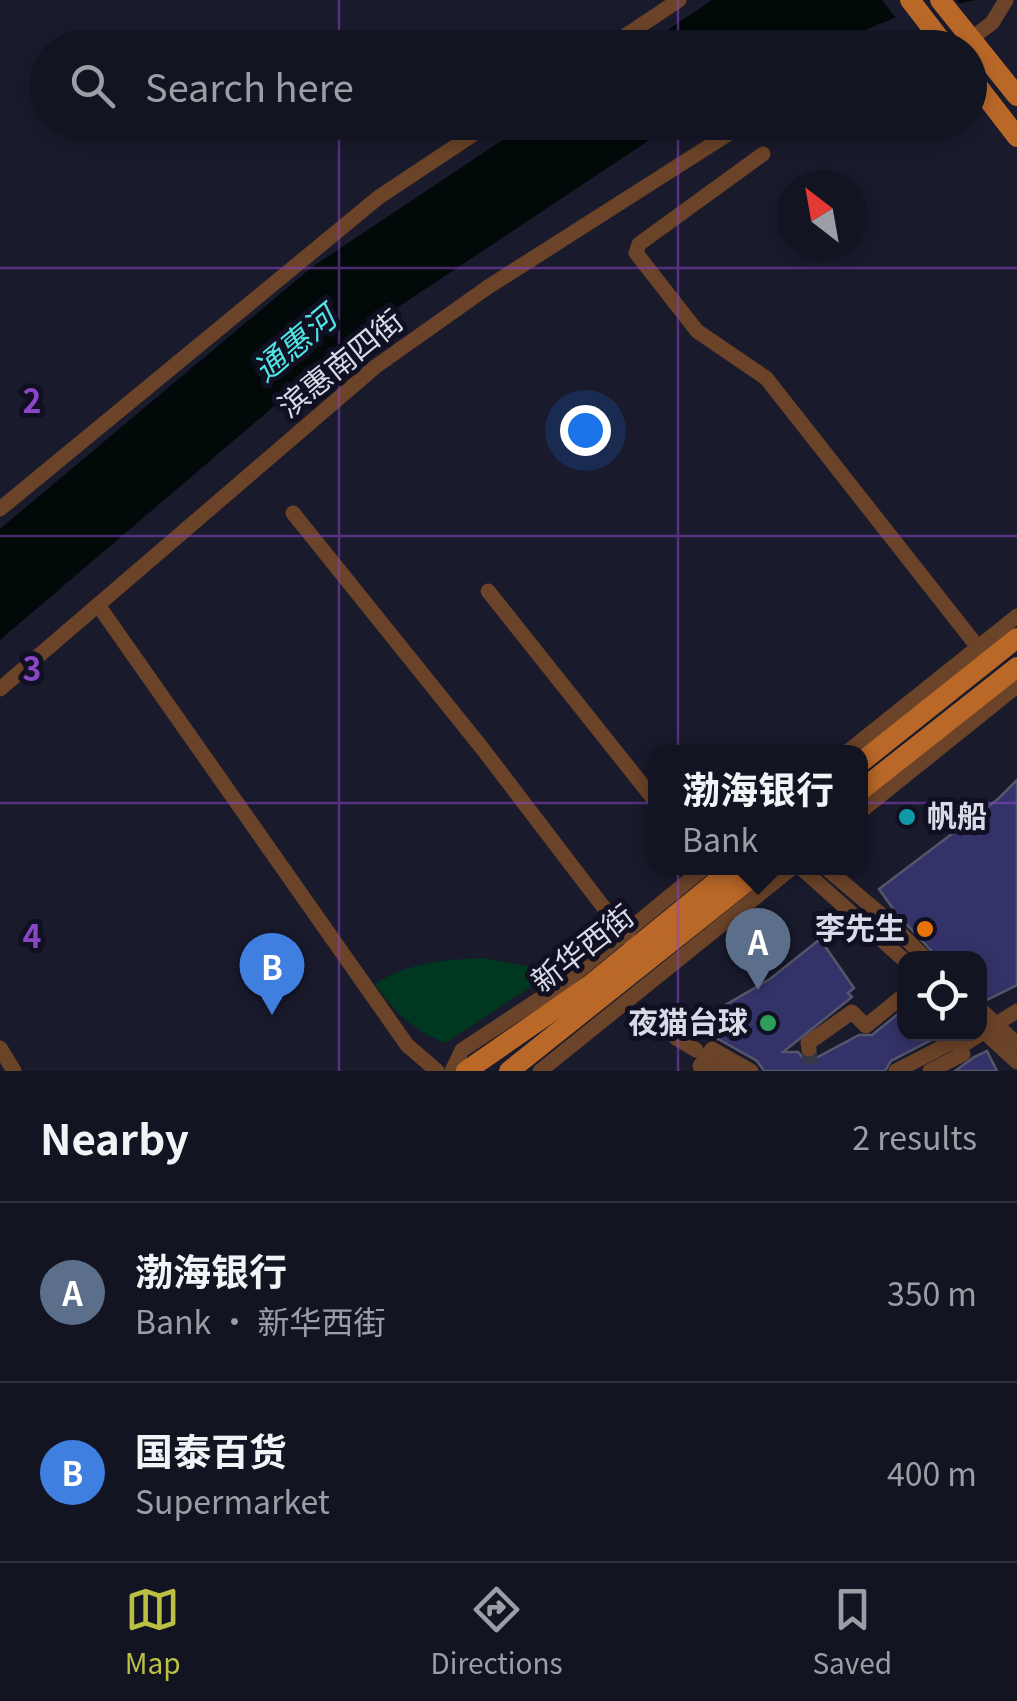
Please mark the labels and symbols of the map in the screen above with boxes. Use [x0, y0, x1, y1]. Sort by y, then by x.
north arrow [777, 170, 867, 260]
water label: 通惠河 [242, 289, 349, 390]
street label: 滨惠南四街 [267, 297, 411, 426]
text: 2 [23, 376, 41, 422]
your location [560, 405, 611, 456]
text: 3 [23, 644, 41, 690]
place label: 帆船 [927, 792, 987, 836]
marker: 帆船 [896, 806, 918, 828]
street label: 新华西街 [520, 892, 642, 1001]
place label: 李先生 [815, 904, 905, 948]
pin: A [726, 908, 790, 990]
text: 4 [23, 911, 41, 957]
marker: 李先生 [914, 918, 936, 940]
pin: B [240, 932, 304, 1015]
place label: 夜猫台球 [628, 998, 748, 1042]
marker: 夜猫台球 [757, 1012, 779, 1034]

